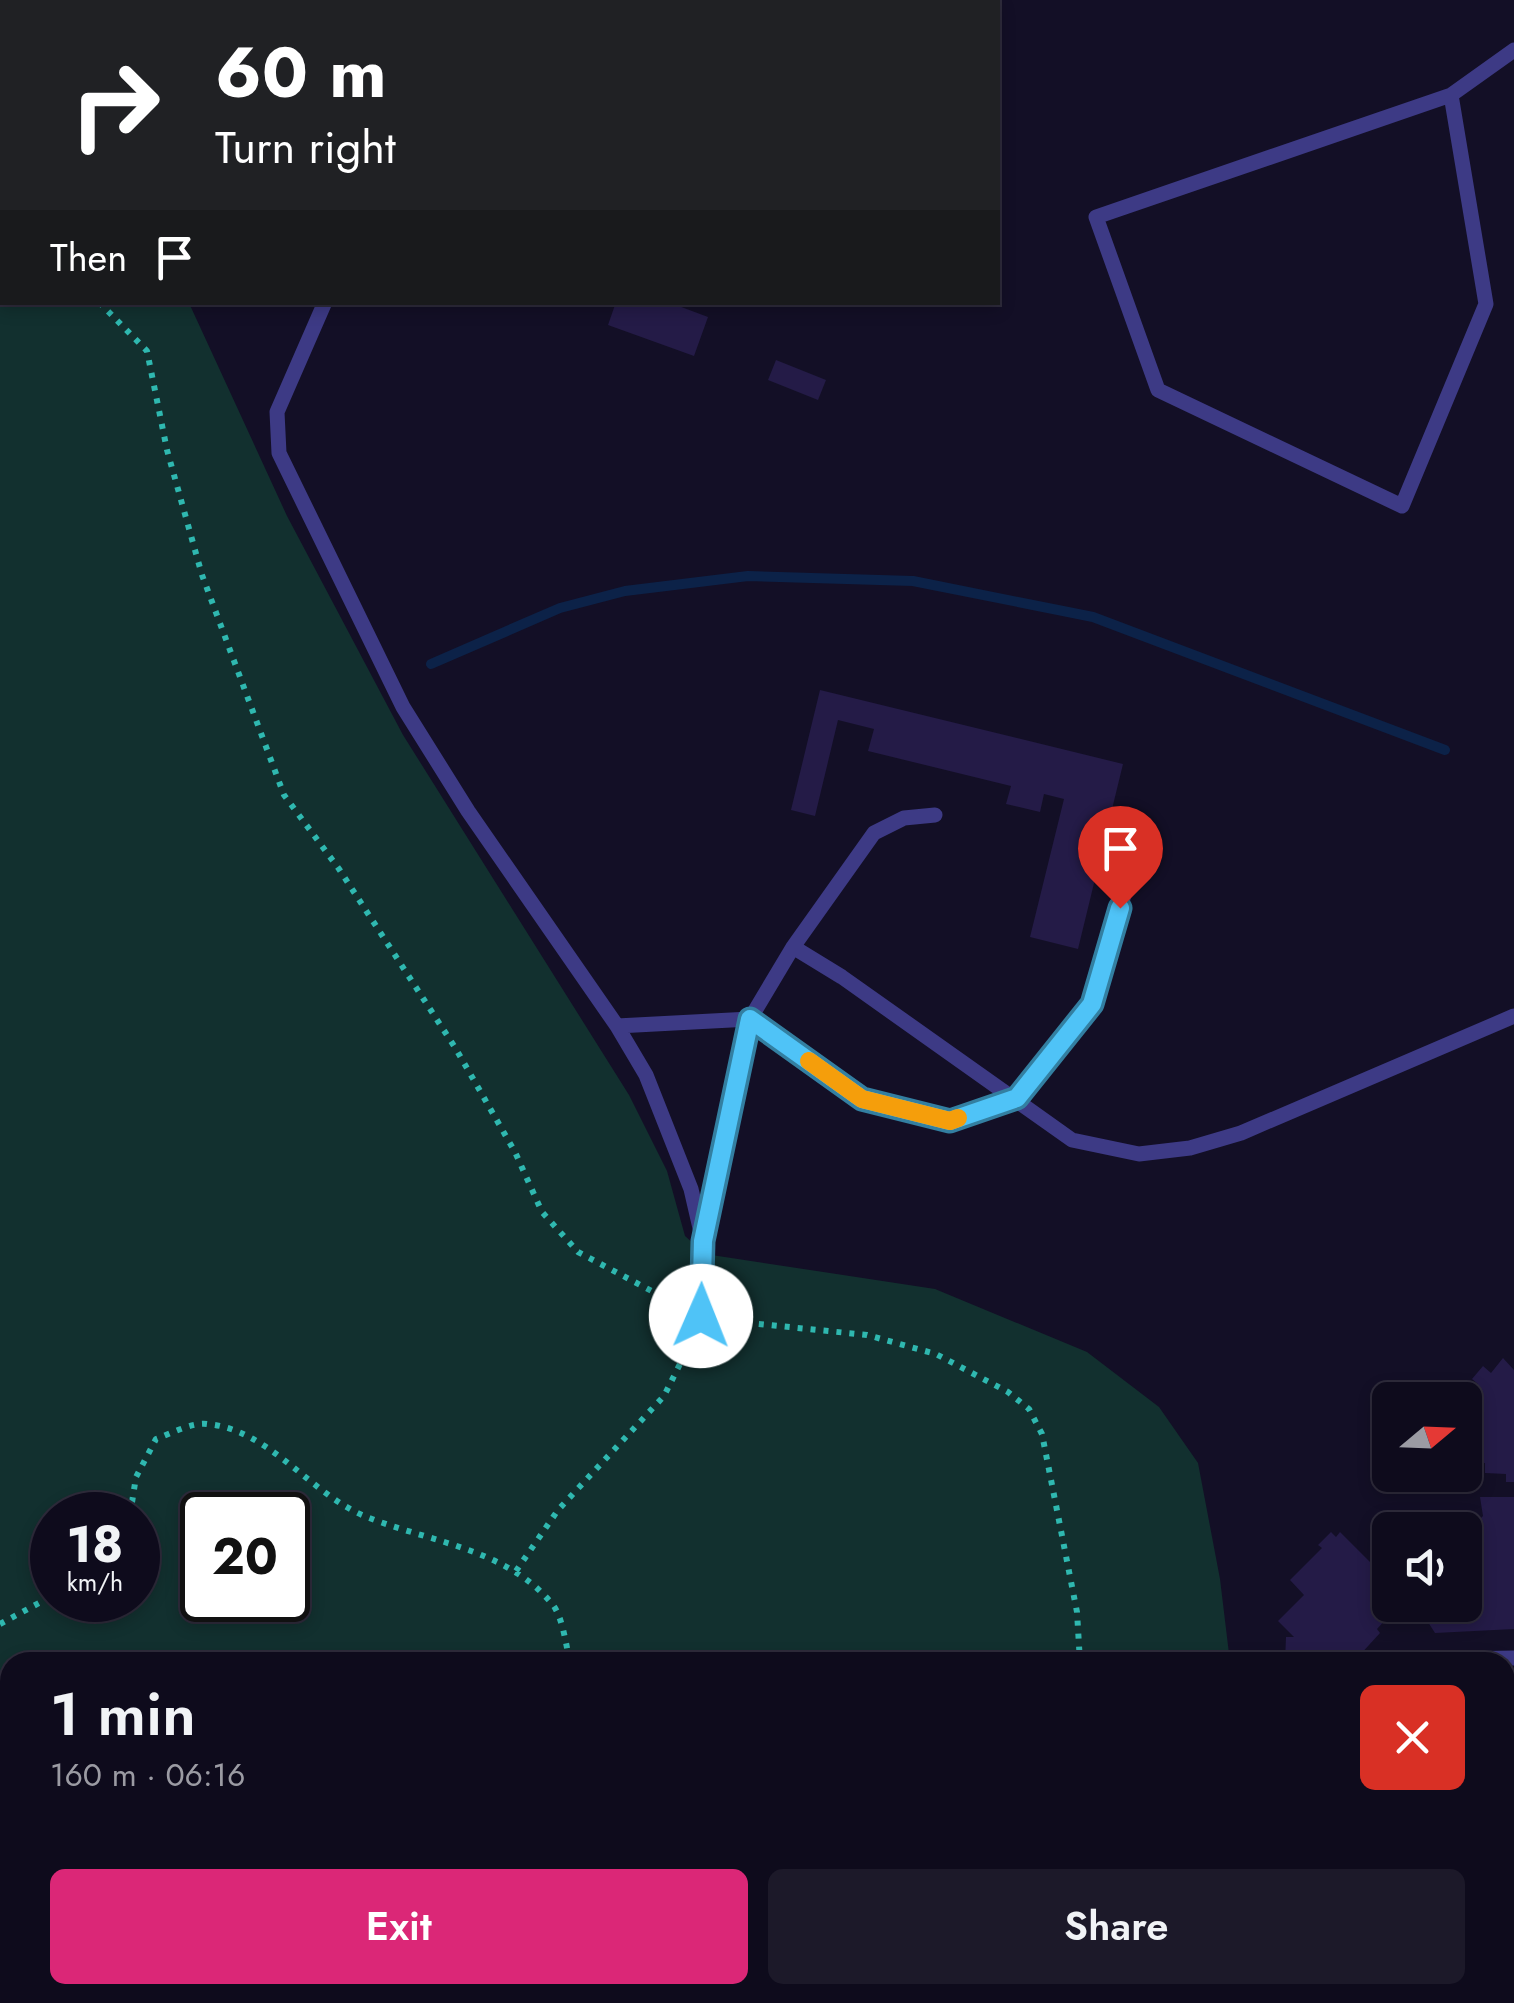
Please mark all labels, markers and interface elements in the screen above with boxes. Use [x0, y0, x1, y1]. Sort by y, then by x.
text: 60 m [215, 22, 387, 123]
icon: right [50, 40, 180, 170]
text: Turn right [215, 115, 396, 180]
text: Then [50, 230, 127, 285]
icon: arrive [147, 230, 202, 285]
pin [1078, 806, 1163, 909]
icon: arrive [1093, 821, 1148, 876]
position arrow [649, 1264, 753, 1368]
north arrow [1372, 1382, 1482, 1492]
map controls [1372, 1382, 1482, 1622]
speed limit sign: 20 [180, 1492, 310, 1622]
text: 18 [67, 1508, 123, 1581]
button: sound [1372, 1512, 1482, 1622]
text: km/h [67, 1564, 123, 1600]
text: 1 min [50, 1671, 196, 1758]
button: close [1360, 1685, 1465, 1790]
text: 160 m · 06:16 [50, 1752, 245, 1798]
button: Exit [50, 1869, 748, 1984]
button: Share [768, 1869, 1465, 1984]

